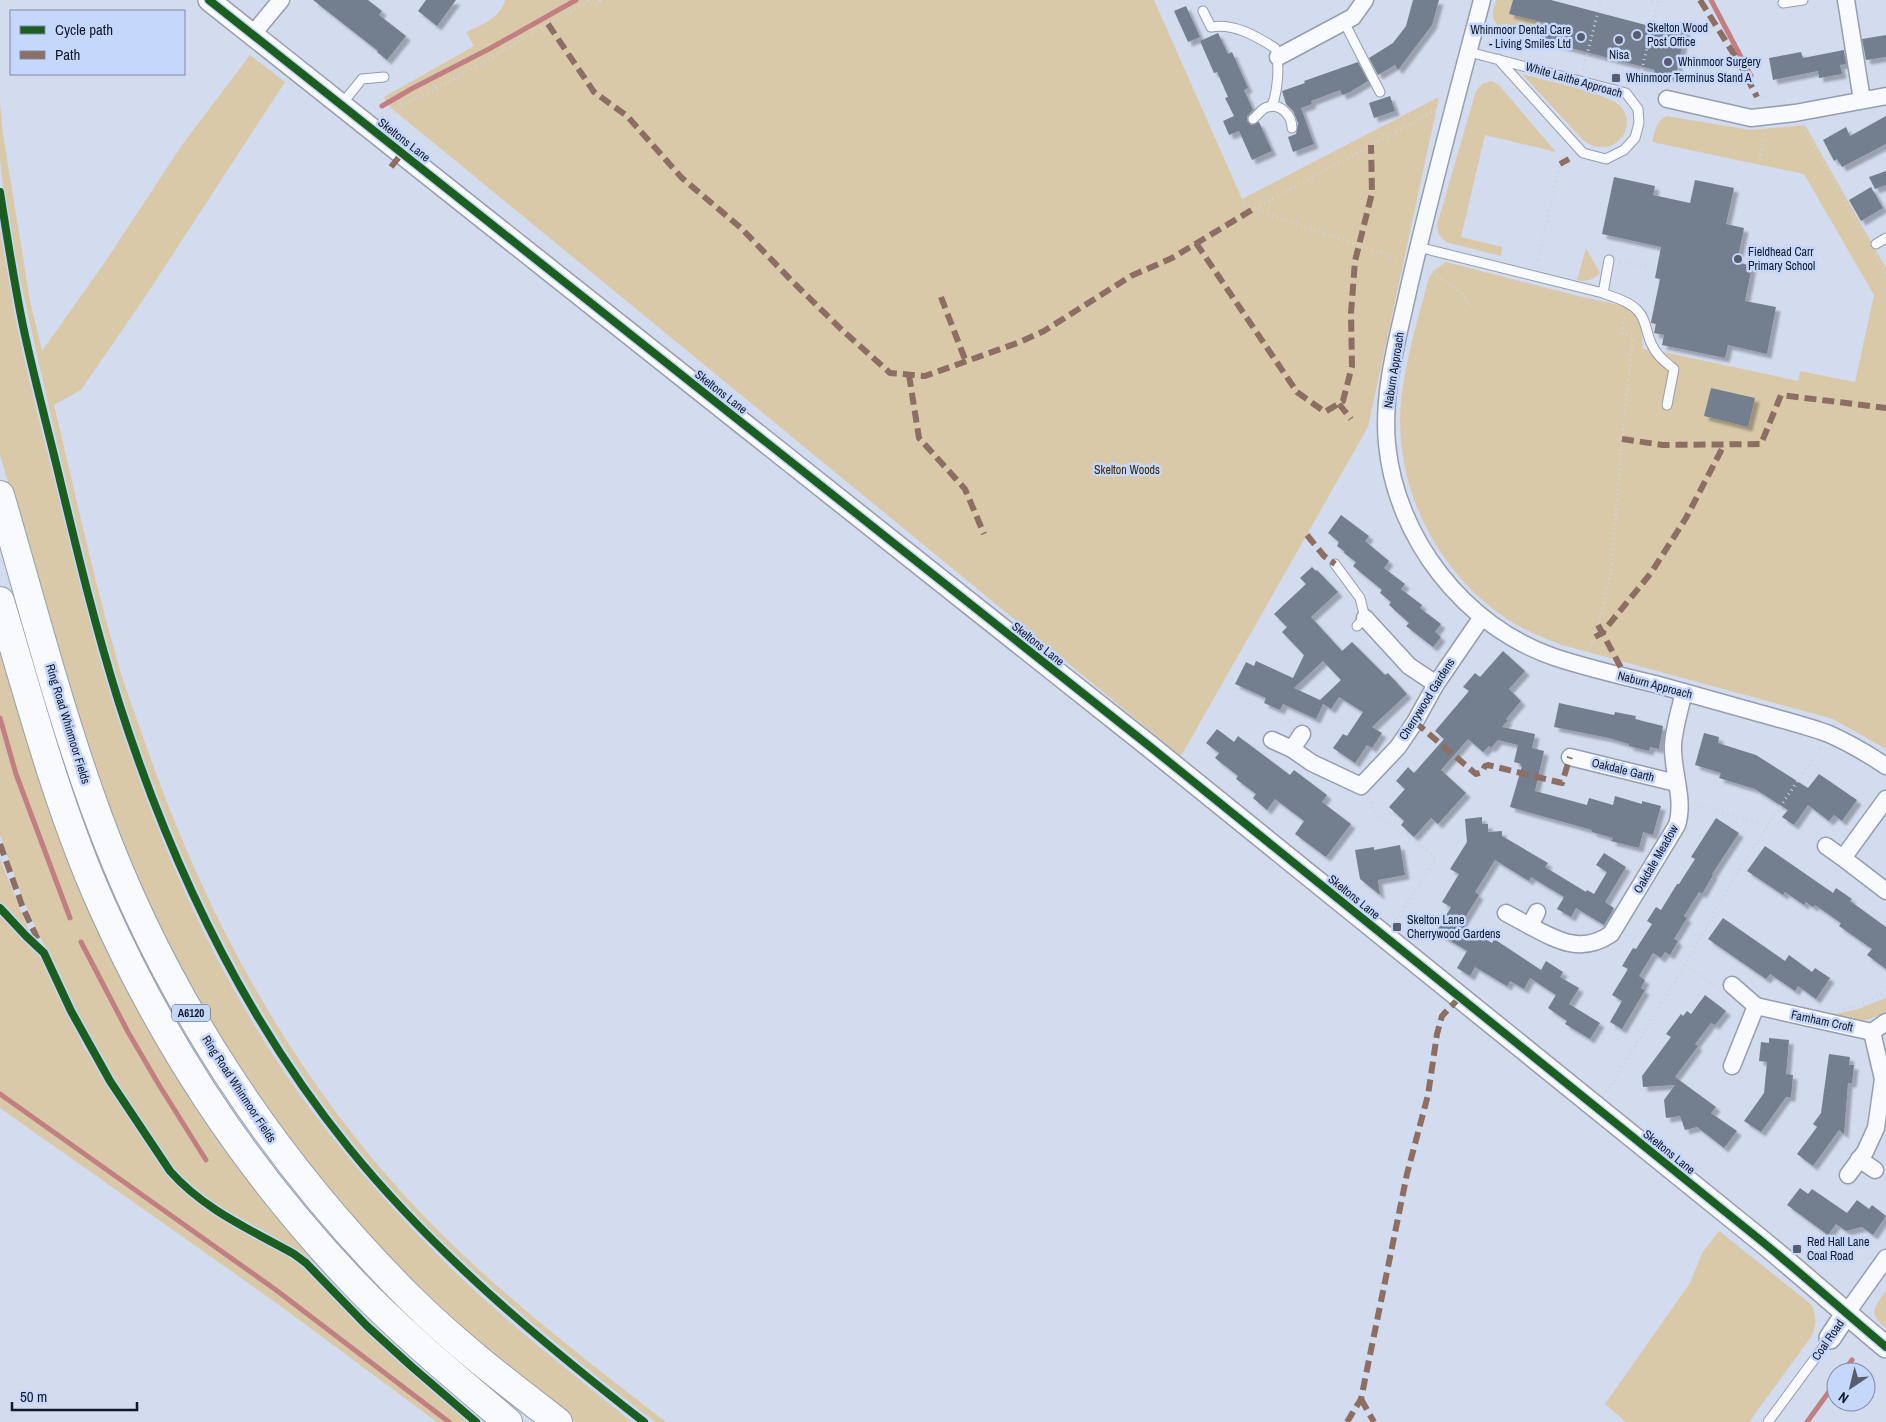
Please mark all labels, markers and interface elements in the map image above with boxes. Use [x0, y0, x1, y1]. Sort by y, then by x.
legend [10, 10, 185, 75]
text: Cycle path [55, 19, 113, 40]
place label: Skelton Wood Post Office [1647, 20, 1708, 50]
place label: Whinmoor Dental Care - Living Smiles Ltd [1470, 22, 1571, 52]
marker: Skelton Wood Post Office [1631, 29, 1643, 41]
marker: Whinmoor Dental Care - Living Smiles Ltd [1575, 31, 1587, 43]
marker: Nisa [1613, 34, 1625, 46]
text: Path [55, 44, 80, 65]
place label: Nisa [1609, 47, 1630, 63]
place label: Whinmoor Surgery [1678, 54, 1761, 70]
marker: Whinmoor Surgery [1662, 56, 1674, 68]
street label: White Laithe Approach [1524, 59, 1624, 101]
place label: Whinmoor Terminus Stand A [1626, 70, 1752, 86]
marker: Whinmoor Terminus Stand A [1610, 72, 1622, 84]
street label: Skeltons Lane [374, 114, 434, 166]
place label: Fieldhead Carr Primary School [1748, 244, 1815, 274]
marker: Fieldhead Carr Primary School [1732, 253, 1744, 265]
street label: Naburn Approach [1380, 331, 1408, 409]
street label: Skeltons Lane [691, 366, 751, 418]
park label: Skelton Woods [1094, 462, 1160, 478]
street label: Skeltons Lane [1008, 618, 1068, 670]
street label: Cherrywood Gardens [1395, 655, 1459, 743]
street label: Ring Road Whinmoor Fields [42, 662, 94, 786]
street label: Naburn Approach [1616, 667, 1694, 703]
street label: Oakdale Garth [1590, 754, 1656, 786]
street label: Oakdale Meadow [1630, 821, 1683, 896]
street label: Skeltons Lane [1325, 871, 1383, 923]
place label: Skelton Lane Cherrywood Gardens [1407, 912, 1501, 942]
marker: Skelton Lane Cherrywood Gardens [1391, 921, 1403, 933]
road number: A6120 [172, 1004, 210, 1021]
street label: Farnham Croft [1790, 1007, 1855, 1035]
street label: Ring Road Whinmoor Fields [198, 1032, 280, 1146]
street label: Skeltons Lane [1640, 1126, 1698, 1178]
place label: Red Hall Lane Coal Road [1807, 1234, 1869, 1264]
marker: Red Hall Lane Coal Road [1791, 1243, 1803, 1255]
street label: Coal Road [1808, 1316, 1848, 1364]
north arrow [1826, 1362, 1876, 1412]
scale bar [12, 1380, 138, 1412]
text: 50 m [20, 1386, 47, 1407]
text: N [1835, 1388, 1852, 1407]

